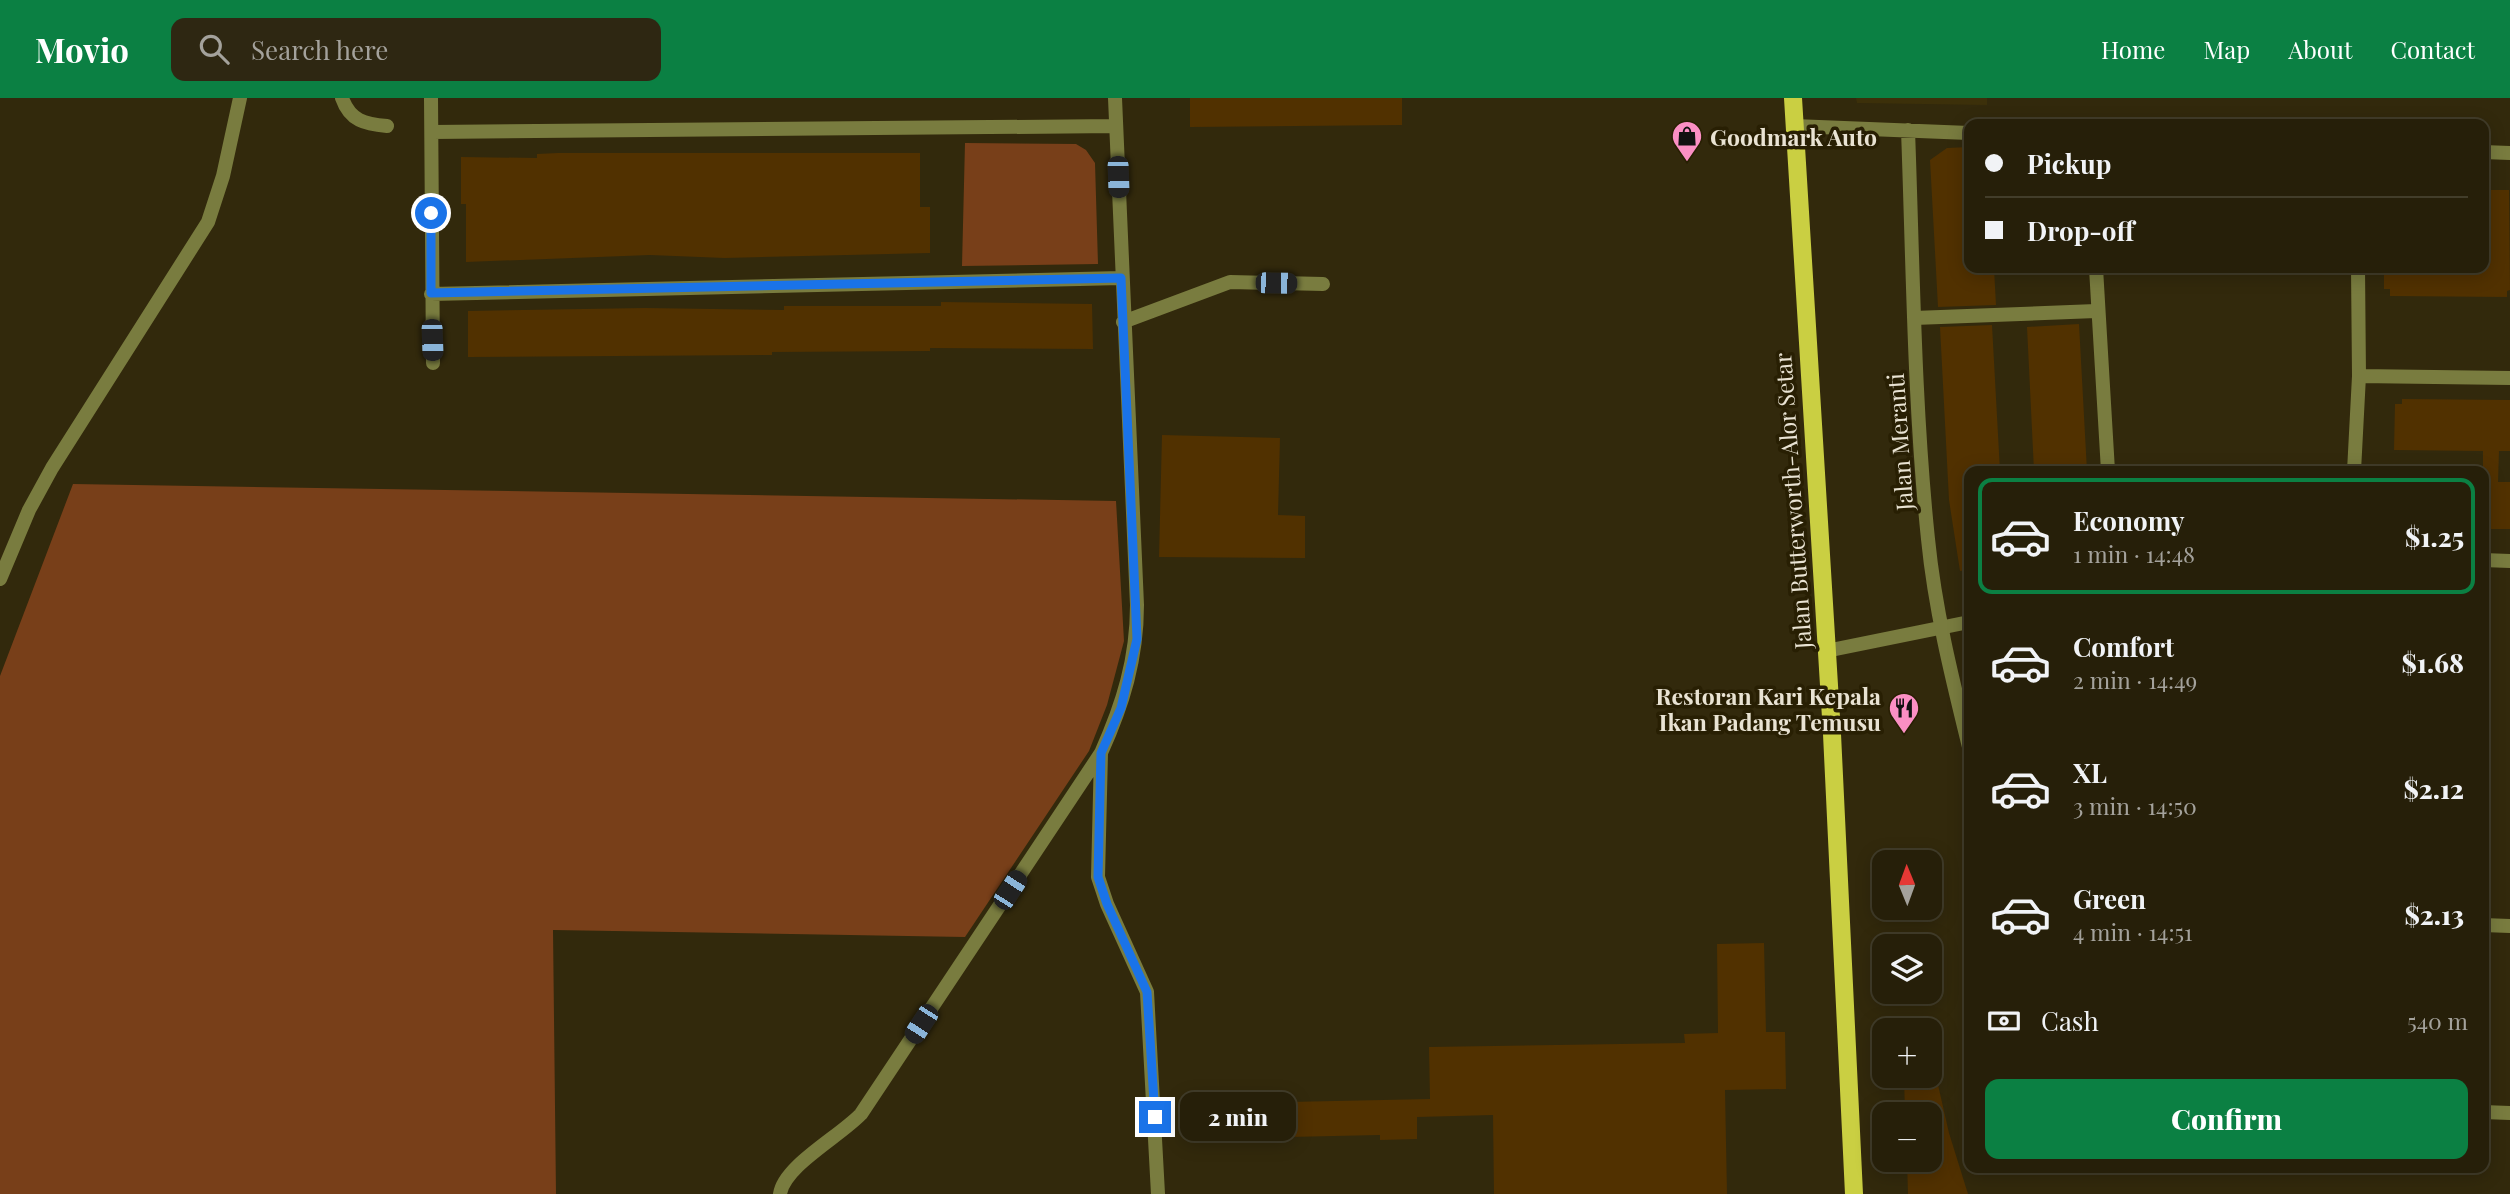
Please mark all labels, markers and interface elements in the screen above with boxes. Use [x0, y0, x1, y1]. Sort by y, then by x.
search box [171, 18, 661, 81]
text: Movio [35, 27, 129, 71]
icon: search [195, 30, 233, 68]
text: Search here [251, 32, 388, 67]
text: Home [2101, 33, 2165, 65]
text: Map [2203, 33, 2250, 65]
text: About [2288, 33, 2352, 65]
text: Contact [2390, 33, 2475, 65]
shop icon: Goodmark Auto [1670, 119, 1704, 163]
place label: Goodmark Auto [1710, 121, 1877, 152]
text: Pickup [2027, 146, 2111, 181]
car [1107, 156, 1130, 198]
route start [415, 197, 447, 229]
text: Drop-off [2027, 213, 2134, 248]
car [1255, 272, 1298, 294]
car [421, 319, 444, 361]
street label: Jalan Butterworth-Alor Setar [1766, 352, 1818, 651]
street label: Jalan Meranti [1879, 372, 1919, 513]
text: Economy [2073, 503, 2184, 538]
icon: car [1989, 505, 2052, 568]
text: $1.25 [2405, 519, 2464, 554]
text: 1 min · 14:48 [2073, 538, 2195, 569]
text: Comfort [2073, 629, 2174, 664]
icon: car [1989, 631, 2052, 694]
text: $1.68 [2401, 645, 2464, 680]
text: 2 min · 14:49 [2073, 664, 2197, 695]
place label: Restoran Kari Kepala Ikan Padang Temusu [1656, 680, 1881, 737]
restaurant icon: Restoran Kari Kepala Ikan Padang Temusu [1887, 691, 1921, 735]
text: XL [2073, 755, 2107, 790]
icon: car [1989, 757, 2052, 820]
text: $2.12 [2403, 771, 2464, 806]
text: 3 min · 14:50 [2073, 790, 2197, 821]
north arrow [1872, 850, 1942, 920]
map controls [1872, 850, 1942, 1172]
car [990, 867, 1031, 913]
text: Green [2073, 881, 2146, 916]
icon: car [1989, 883, 2052, 946]
text: $2.13 [2404, 897, 2464, 932]
text: 4 min · 14:51 [2073, 916, 2193, 947]
button: layers [1872, 934, 1942, 1004]
car [901, 1001, 942, 1047]
icon: cash [1985, 1002, 2023, 1040]
text: Cash [2041, 1003, 2099, 1038]
text: 540 m [2407, 1005, 2468, 1036]
button: + [1872, 1018, 1942, 1088]
button: Confirm [1985, 1079, 2468, 1159]
callout: 2 min [1180, 1093, 1295, 1142]
route end [1139, 1101, 1171, 1133]
text: 2 min [1208, 1101, 1268, 1132]
button: − [1872, 1102, 1942, 1172]

